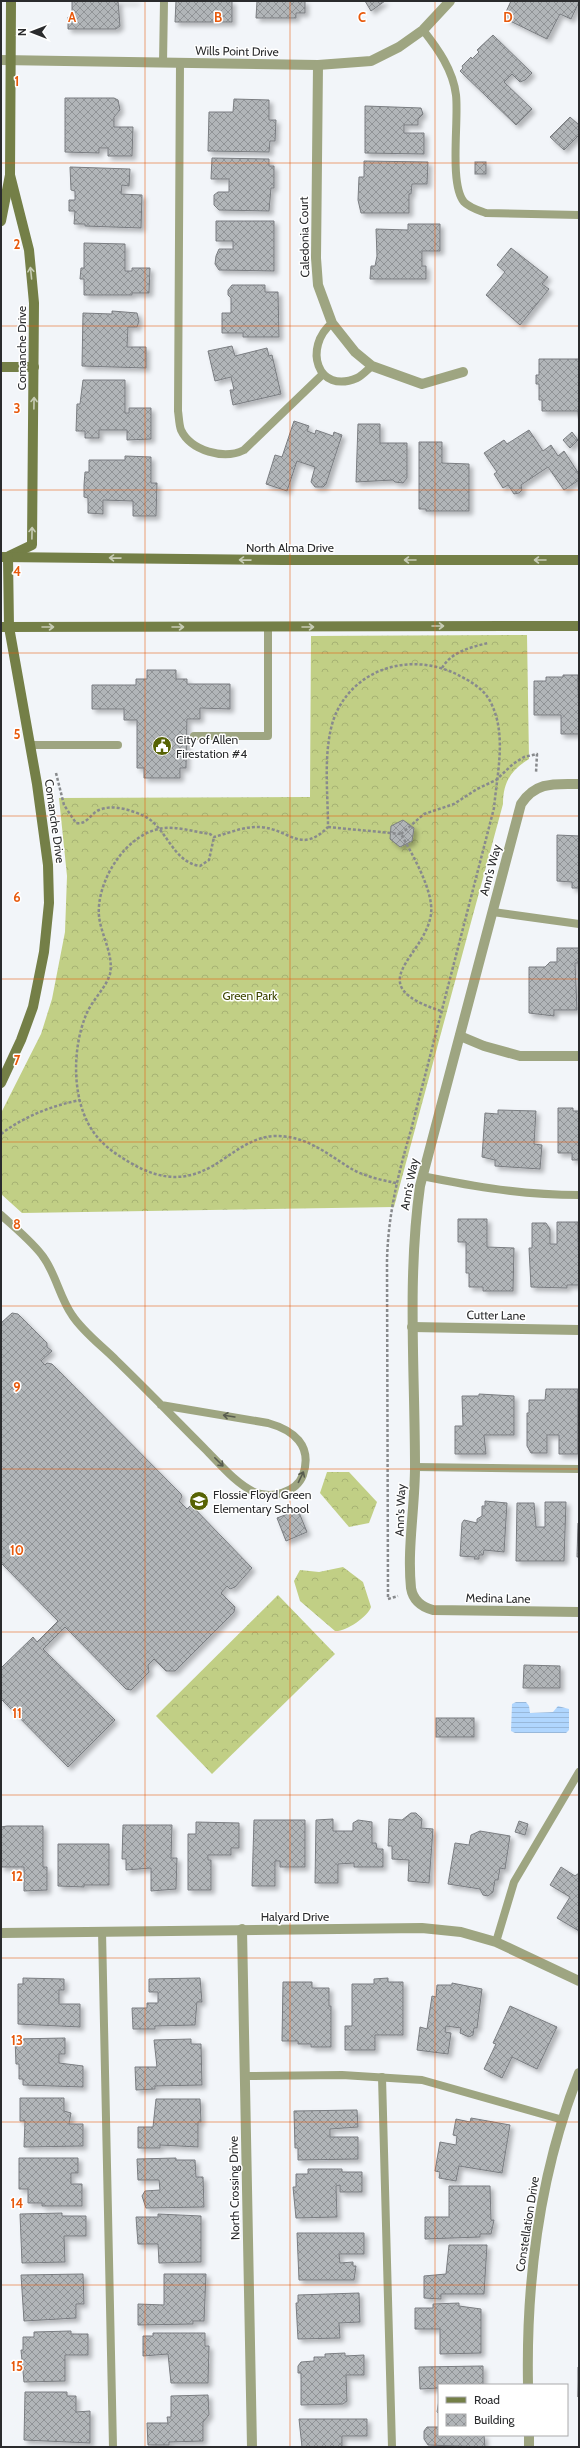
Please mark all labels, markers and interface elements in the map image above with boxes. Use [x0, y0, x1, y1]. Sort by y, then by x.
text: A [68, 9, 77, 25]
text: B [214, 9, 222, 25]
text: C [358, 9, 366, 25]
text: D [503, 9, 513, 25]
north arrow [12, 12, 52, 52]
text: N [15, 28, 29, 36]
street label: Wills Point Drive [195, 43, 279, 59]
text: 1 [15, 73, 19, 89]
street label: Caledonia Court [296, 196, 312, 278]
text: 2 [14, 236, 21, 252]
one-way arrow [28, 267, 35, 280]
street label: Comanche Drive [14, 306, 29, 390]
one-way arrow [30, 397, 37, 410]
text: 3 [13, 400, 21, 416]
one-way arrow [28, 527, 36, 540]
street label: North Alma Drive [246, 540, 334, 555]
one-way arrow [109, 554, 122, 562]
one-way arrow [239, 556, 252, 564]
one-way arrow [404, 556, 417, 564]
one-way arrow [534, 556, 547, 564]
text: 4 [13, 563, 21, 579]
one-way arrow [431, 622, 444, 630]
one-way arrow [41, 623, 54, 631]
one-way arrow [171, 623, 184, 631]
one-way arrow [301, 623, 314, 631]
text: 5 [14, 726, 21, 742]
place label: City of Allen Firestation #4 [176, 732, 247, 761]
public building icon: City of Allen Firestation #4 [151, 735, 173, 757]
street label: Comanche Drive [42, 778, 68, 864]
street label: Ann's Way [476, 843, 504, 897]
text: 6 [13, 889, 21, 905]
park label: Green Park [223, 988, 278, 1003]
text: 7 [14, 1052, 21, 1068]
street label: Ann's Way [397, 1157, 421, 1211]
text: 8 [13, 1216, 21, 1232]
street label: Cutter Lane [466, 1307, 526, 1323]
text: 9 [13, 1379, 21, 1395]
one-way arrow [223, 1412, 236, 1420]
one-way arrow [214, 1457, 224, 1467]
one-way arrow [298, 1471, 305, 1483]
street label: Ann's Way [392, 1483, 408, 1537]
place label: Flossie Floyd Green Elementary School [213, 1487, 312, 1516]
school or university icon: Flossie Floyd Green Elementary School [188, 1490, 210, 1512]
text: 10 [10, 1542, 24, 1558]
street label: Medina Lane [465, 1590, 531, 1606]
text: 11 [12, 1705, 22, 1721]
text: 12 [11, 1868, 23, 1884]
street label: Halyard Drive [261, 1909, 329, 1924]
text: 13 [11, 2032, 23, 2048]
street label: North Crossing Drive [226, 2136, 242, 2240]
street label: Constellation Drive [512, 2175, 542, 2273]
text: 14 [11, 2195, 23, 2211]
text: 15 [11, 2358, 23, 2374]
legend [438, 2384, 568, 2436]
text: Road [474, 2392, 500, 2407]
text: Building [474, 2412, 516, 2427]

